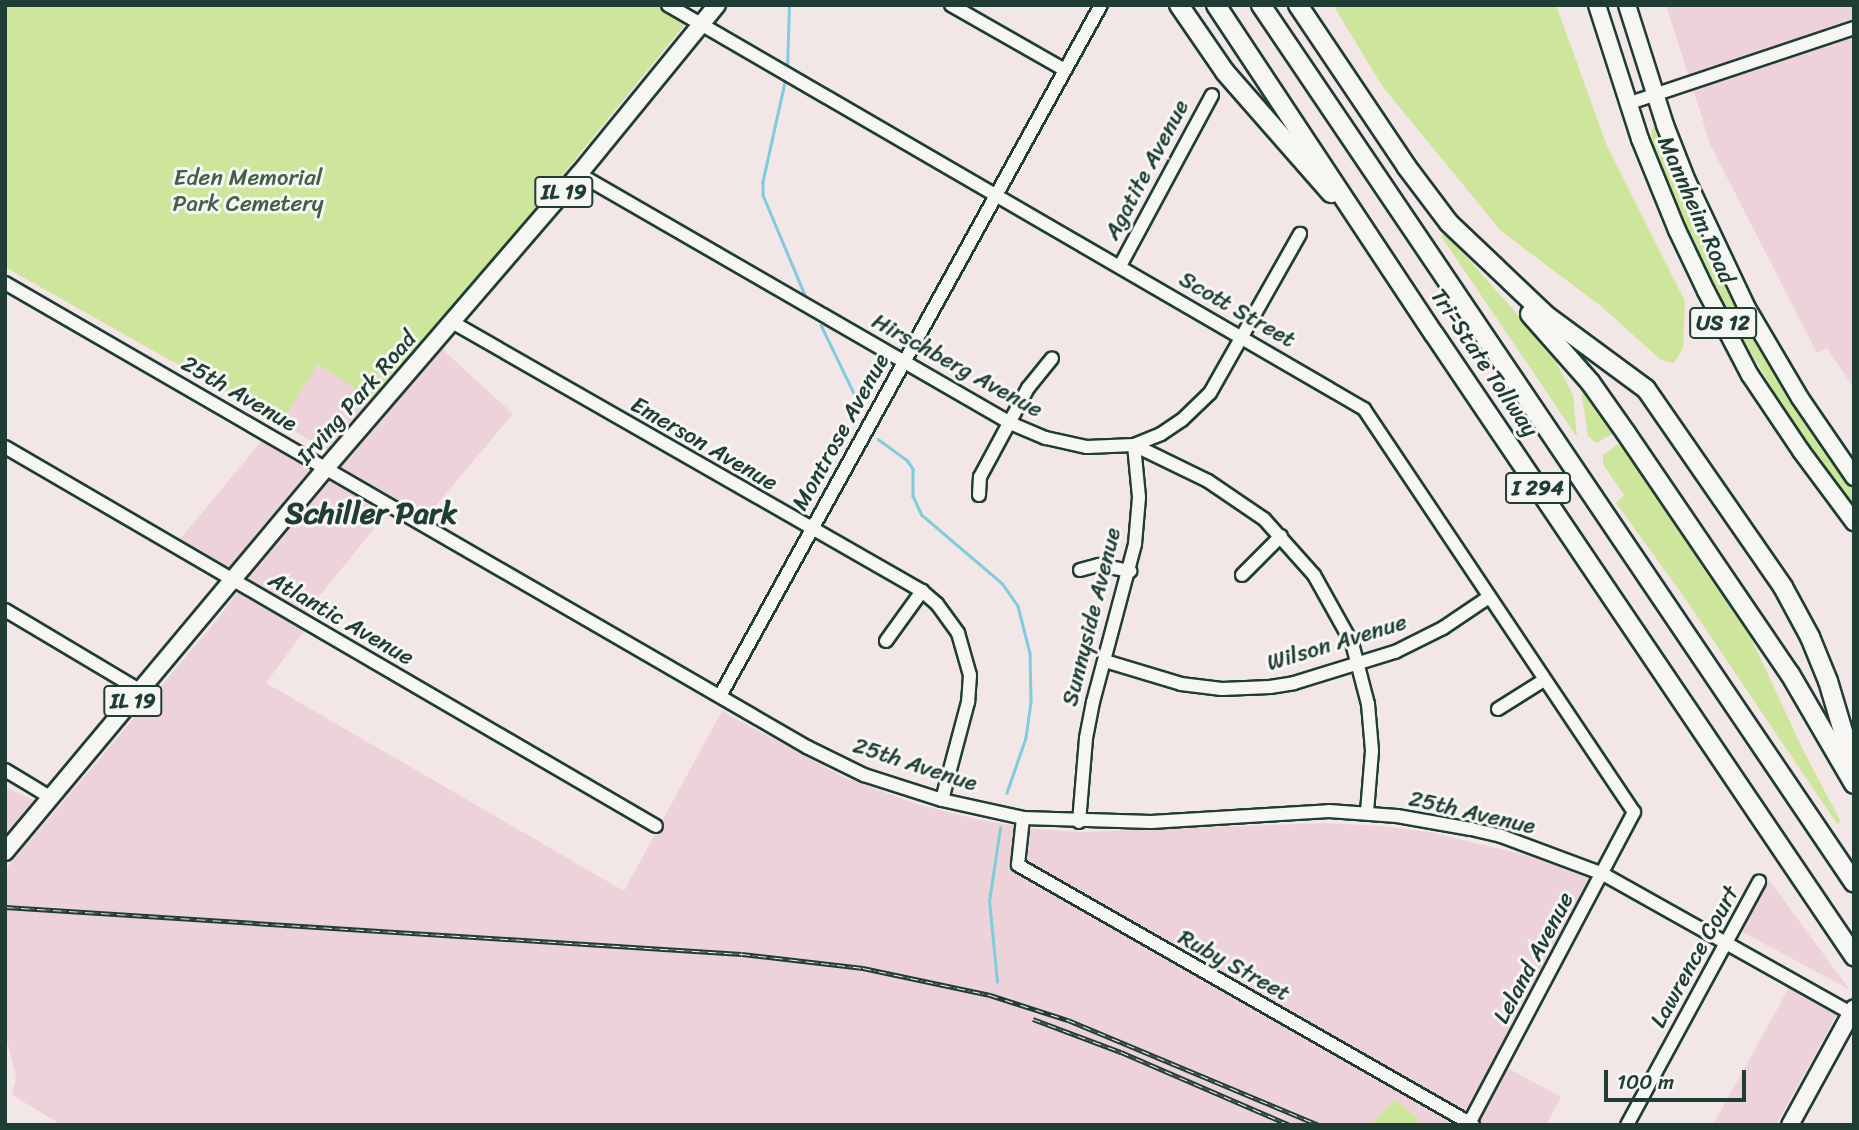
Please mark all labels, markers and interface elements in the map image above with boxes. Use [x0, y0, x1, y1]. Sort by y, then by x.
street label: Agatite Avenue [1099, 95, 1195, 245]
street label: Mannheim Road [1651, 132, 1741, 288]
park label: Eden Memorial Park Cemetery [172, 164, 324, 218]
road number: IL 19 [534, 174, 594, 210]
street label: Scott Street [1174, 266, 1300, 354]
street label: Tri-State Tollway [1424, 283, 1544, 443]
road number: US 12 [1688, 306, 1758, 340]
street label: Hirschberg Avenue [867, 308, 1047, 424]
street label: Irving Park Road [291, 326, 423, 470]
street label: Montrose Avenue [786, 349, 896, 515]
street label: 25th Avenue [176, 350, 302, 438]
street label: Emerson Avenue [626, 391, 782, 497]
road number: I 294 [1505, 470, 1571, 505]
district label: Schiller Park [285, 495, 457, 531]
street label: Sunnyside Avenue [1056, 525, 1128, 709]
street label: Atlantic Avenue [264, 566, 418, 672]
street label: Wilson Avenue [1264, 609, 1410, 677]
road number: IL 19 [103, 684, 163, 718]
street label: 25th Avenue [849, 732, 981, 798]
street label: 25th Avenue [1406, 785, 1538, 841]
street label: Lawrence Court [1645, 881, 1745, 1033]
street label: Leland Avenue [1488, 888, 1580, 1028]
street label: Ruby Street [1173, 924, 1295, 1008]
scale bar [1607, 1056, 1749, 1100]
text: 100 m [1617, 1063, 1674, 1101]

